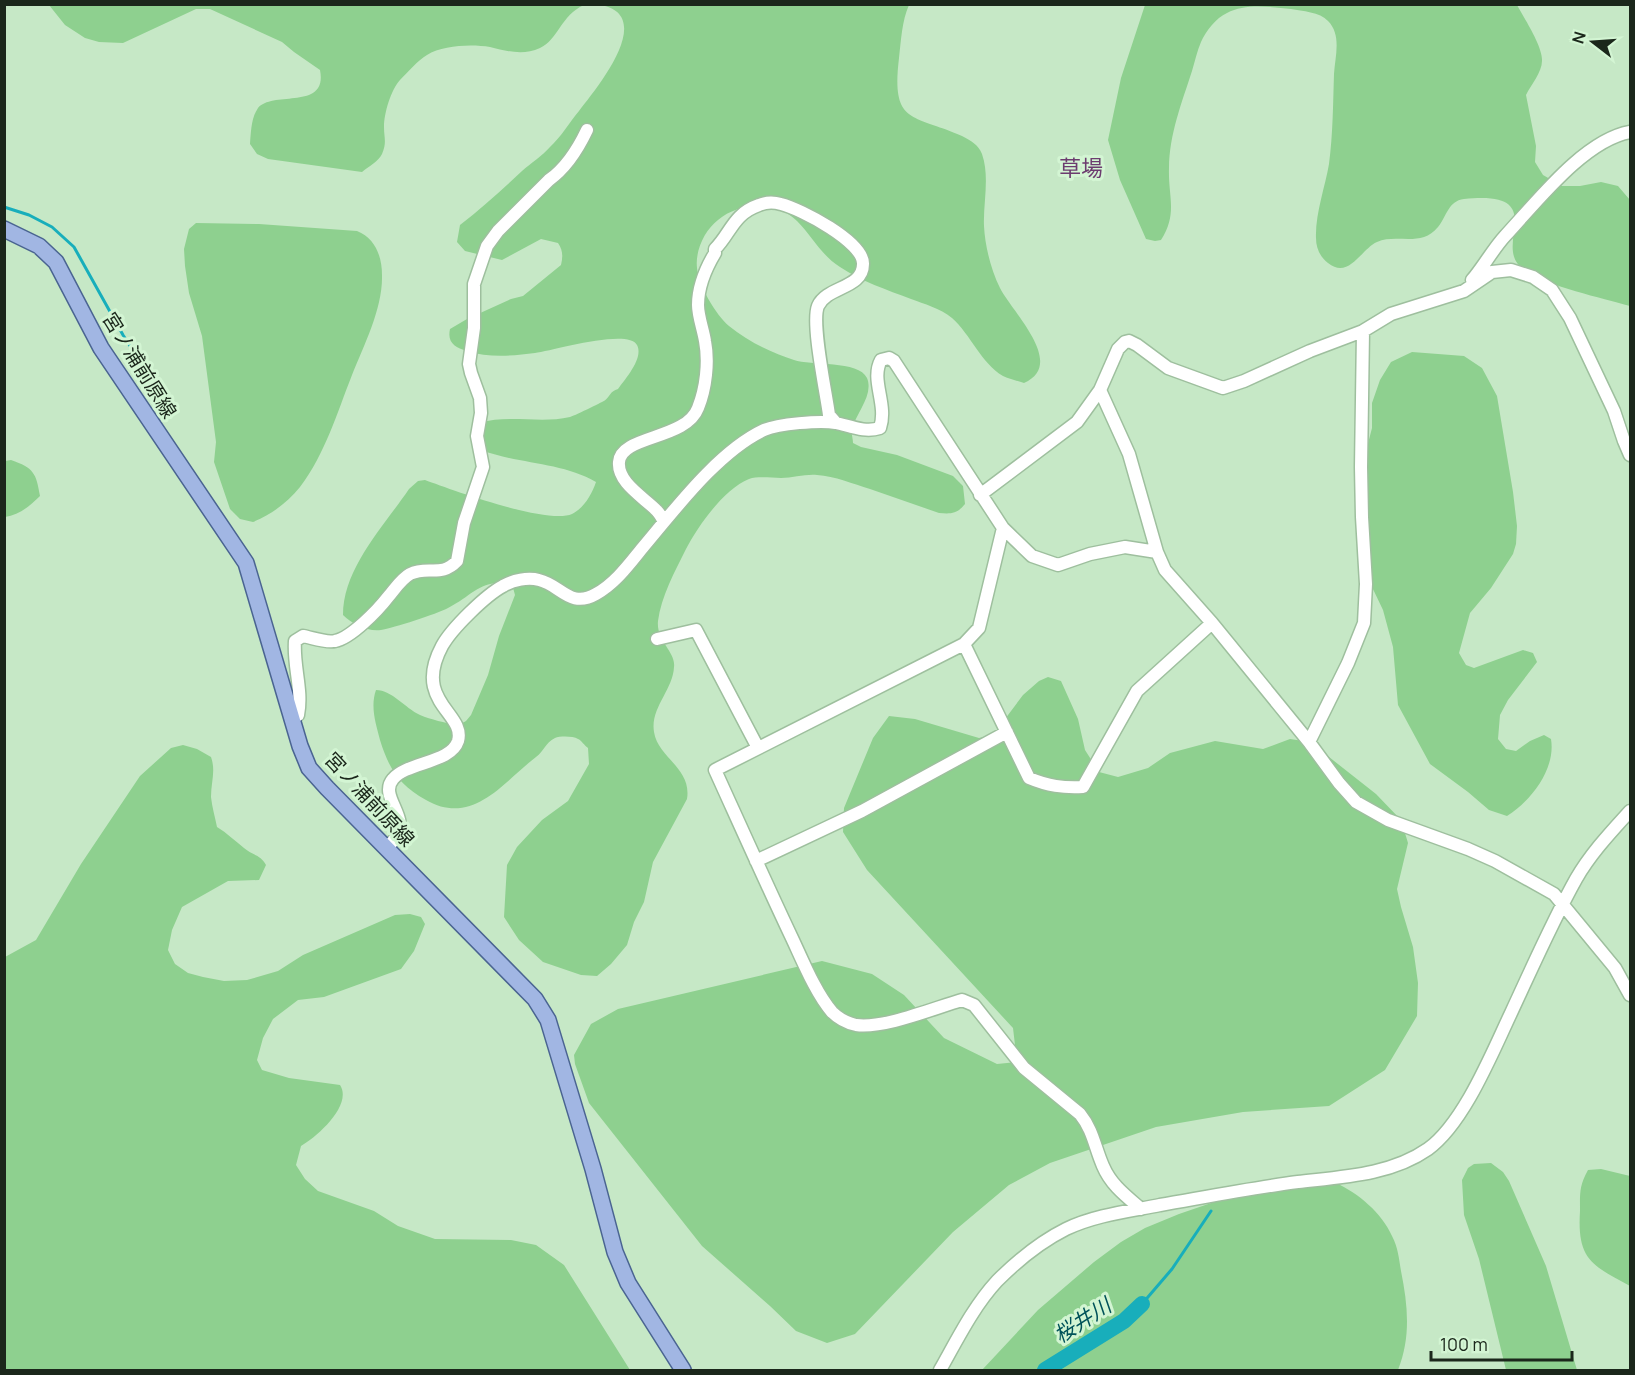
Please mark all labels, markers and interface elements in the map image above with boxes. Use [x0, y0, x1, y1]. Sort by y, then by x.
north arrow [1563, 12, 1623, 72]
text: N [1566, 29, 1591, 46]
district label: 草場 [1059, 153, 1103, 183]
street label: 宮ノ浦前原線 [97, 307, 183, 423]
street label: 宮ノ浦前原線 [319, 746, 421, 852]
water label: 桜井川 [1048, 1290, 1118, 1349]
scale bar [1431, 1324, 1572, 1362]
text: 100 m [1440, 1332, 1488, 1356]

